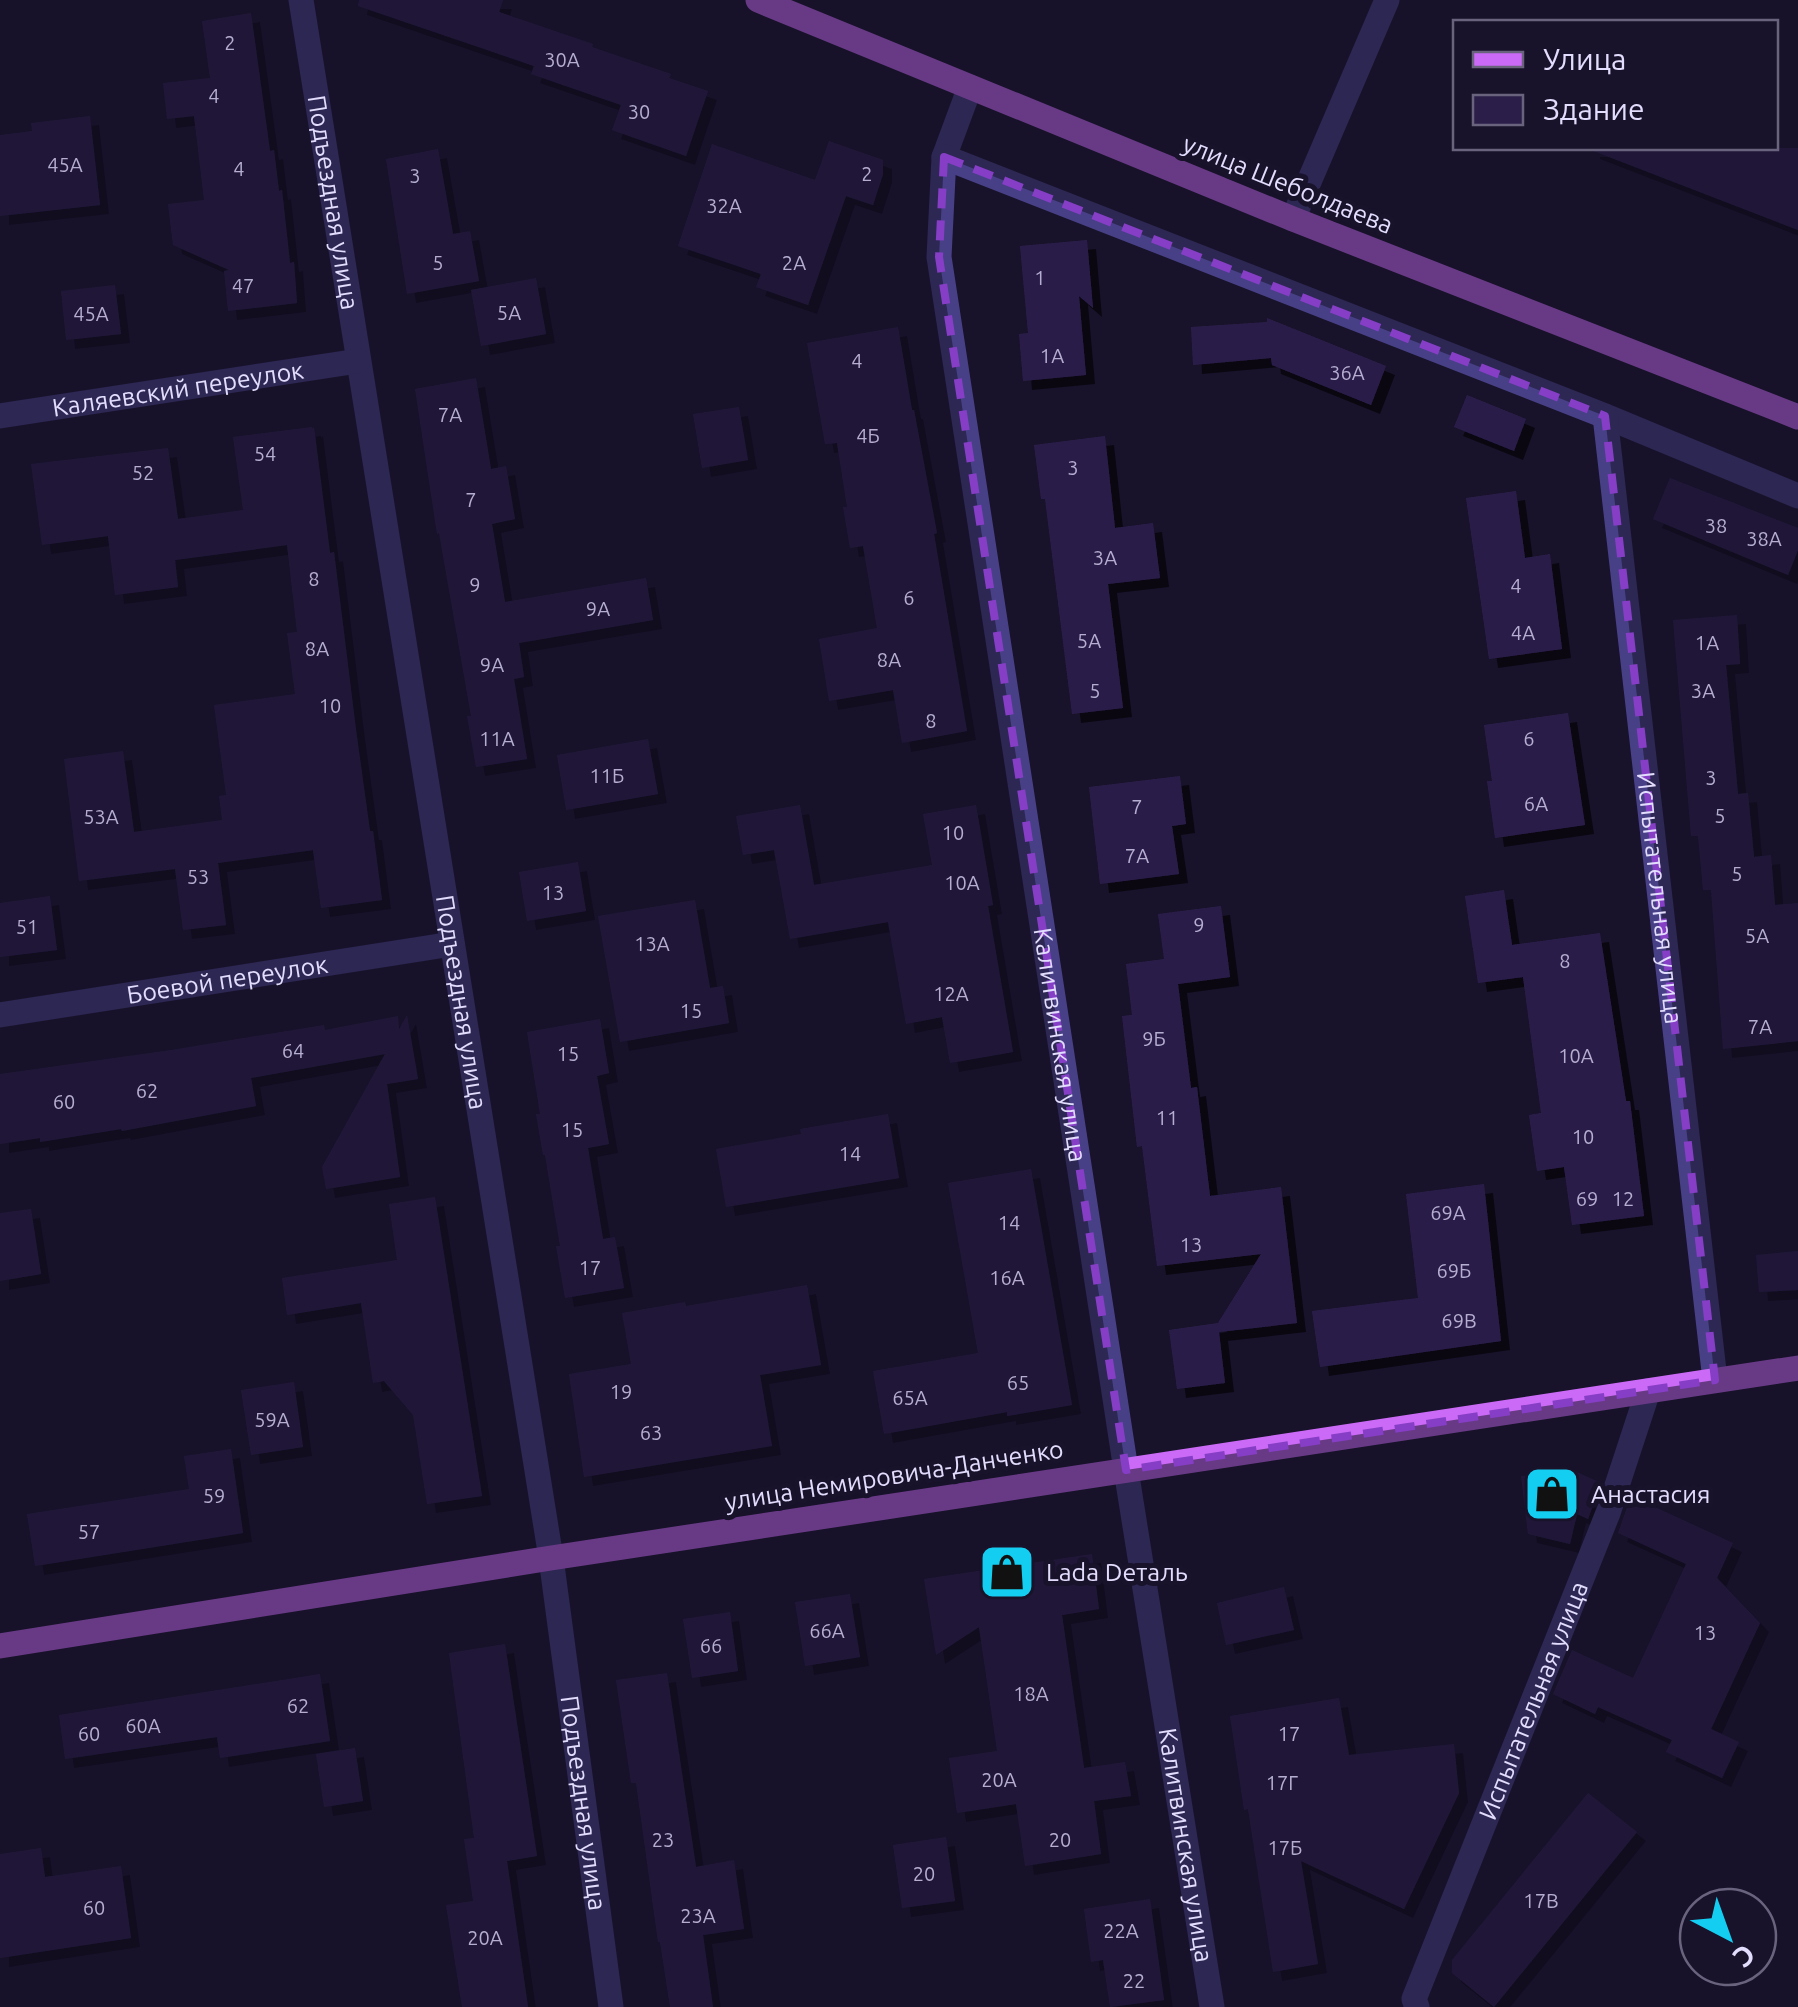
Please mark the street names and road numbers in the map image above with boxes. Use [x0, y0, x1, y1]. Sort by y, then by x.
street label: Подъездная улица [302, 93, 364, 312]
street label: улица Шеболдаева [1179, 129, 1397, 239]
street label: Каляевский переулок [50, 356, 306, 422]
street label: Испытательная улица [1632, 770, 1688, 1026]
street label: Подъездная улица [431, 893, 493, 1111]
street label: Калитвинская улица [1029, 926, 1092, 1164]
street label: Боевой переулок [125, 950, 330, 1009]
street label: улица Немировича-Данченко [723, 1434, 1065, 1516]
street label: Испытательная улица [1473, 1577, 1593, 1824]
street label: Подъездная улица [555, 1694, 612, 1912]
street label: Калитвинская улица [1154, 1726, 1219, 1964]

